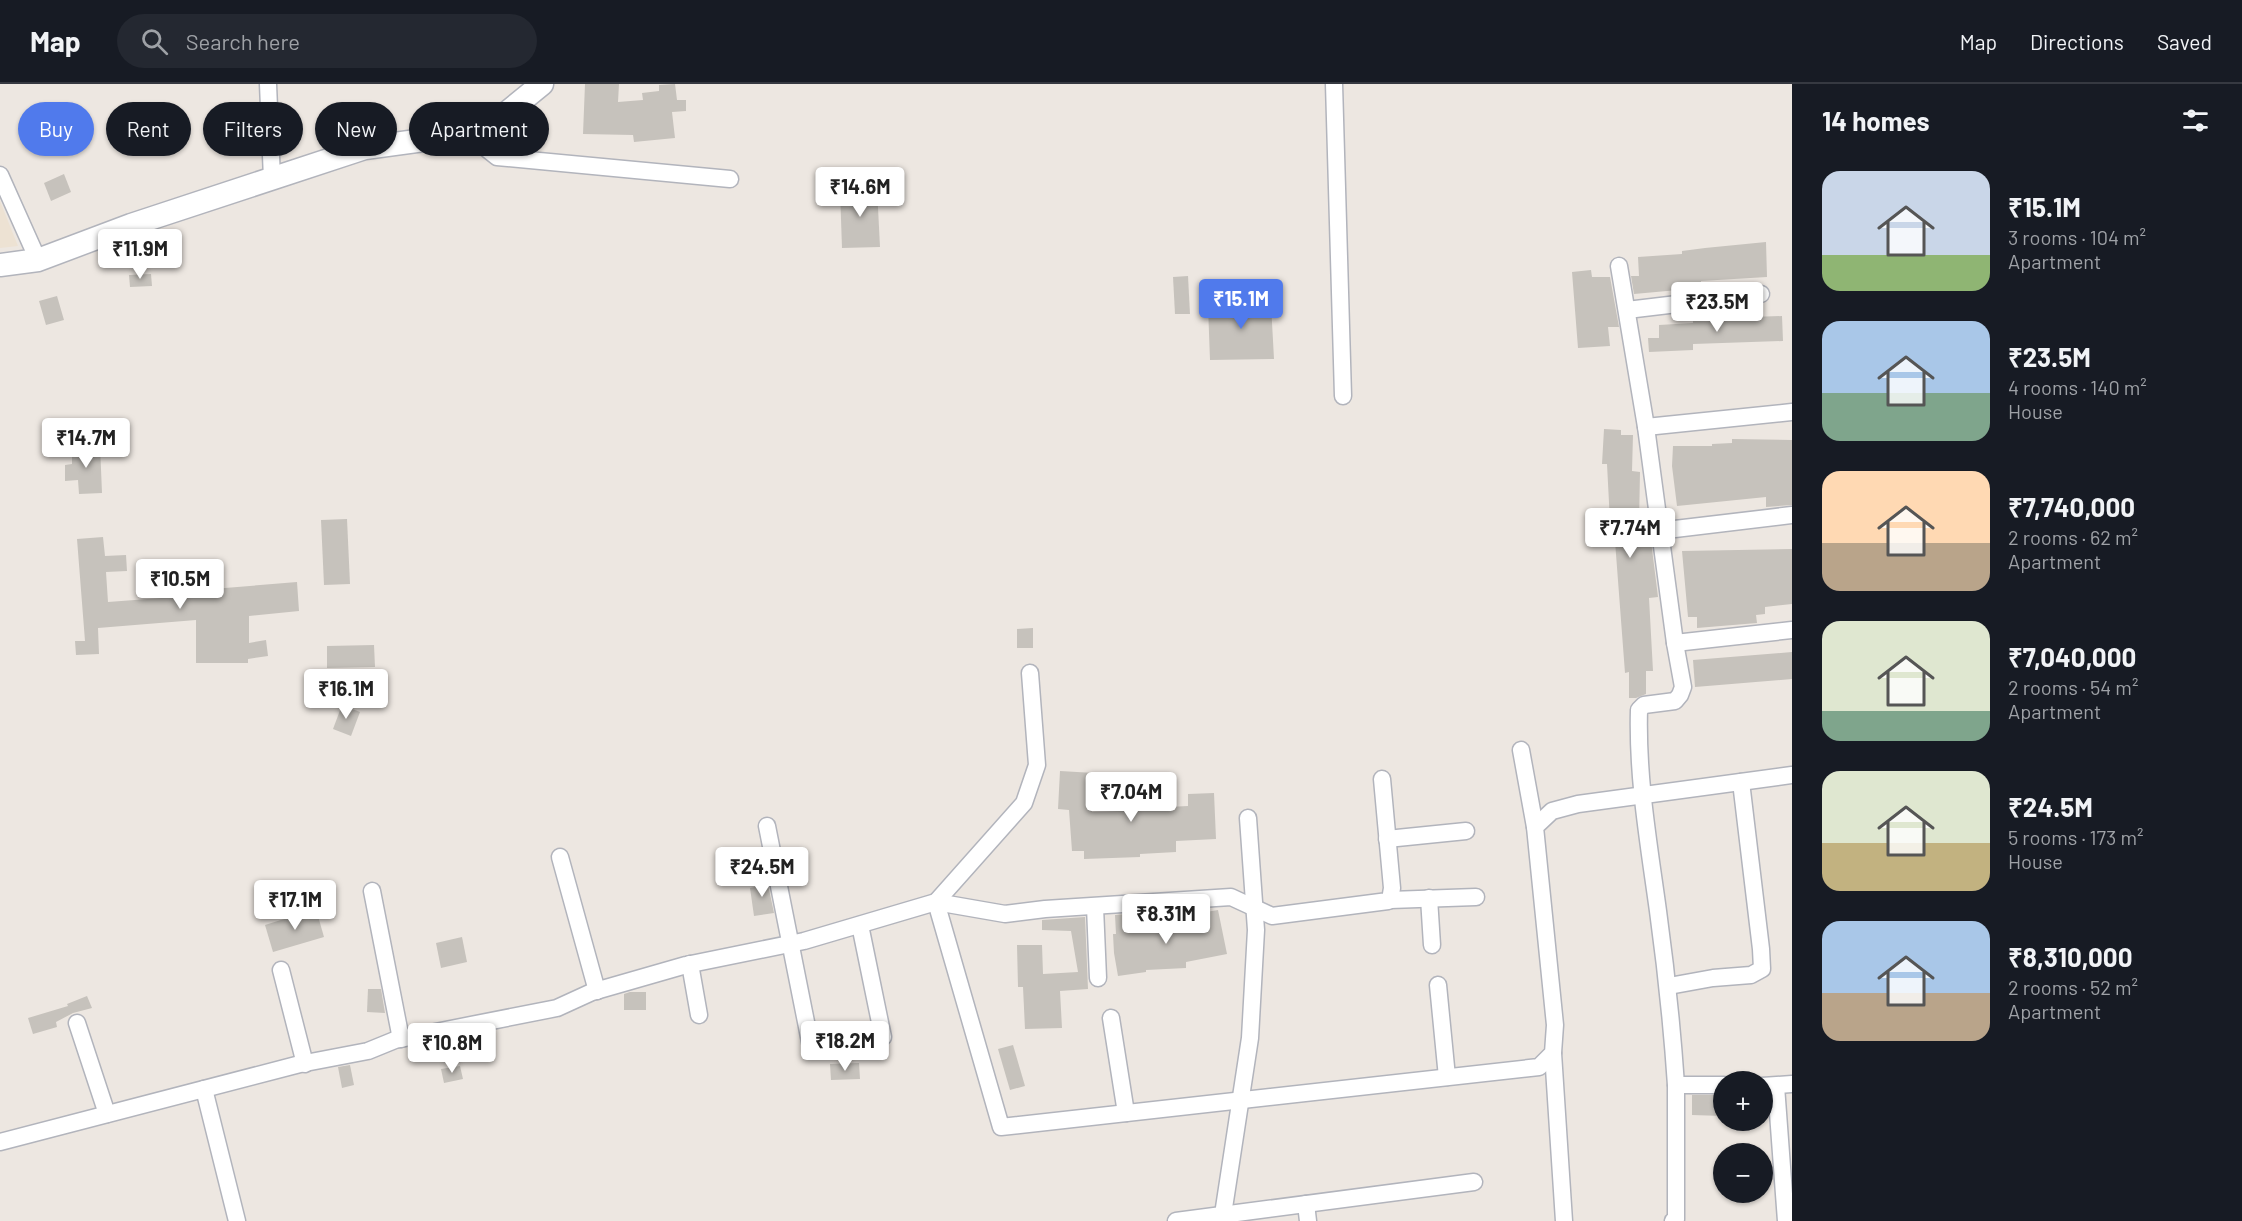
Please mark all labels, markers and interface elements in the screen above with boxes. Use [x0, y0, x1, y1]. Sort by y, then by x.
search box [117, 14, 537, 68]
text: Map [30, 24, 81, 58]
icon: search [138, 25, 171, 58]
text: Search here [186, 28, 300, 54]
text: Map [1960, 29, 1997, 54]
text: Directions [2030, 29, 2124, 54]
text: Saved [2157, 29, 2212, 54]
chip: Buy [18, 102, 94, 156]
chip: Rent [106, 102, 191, 156]
chip: Filters [203, 102, 303, 156]
chip: New [315, 102, 397, 156]
chip: Apartment [409, 102, 549, 156]
icon: filters [2179, 104, 2212, 137]
text: 14 homes [1822, 105, 1929, 136]
pin: ₹14.6M [811, 167, 909, 218]
text: ₹14.6M [829, 174, 891, 198]
text: ₹15.1M [2008, 191, 2081, 222]
icon: home [1870, 195, 1942, 267]
text: 3 rooms · 104 m² [2008, 225, 2146, 249]
pin: ₹11.9M [91, 229, 189, 280]
text: ₹11.9M [112, 236, 168, 260]
text: Apartment [2008, 249, 2101, 273]
pin: ₹15.1M [1192, 279, 1290, 330]
pin: ₹23.5M [1668, 282, 1766, 333]
text: ₹15.1M [1213, 286, 1269, 310]
text: ₹23.5M [1685, 289, 1749, 313]
text: ₹23.5M [2008, 341, 2091, 372]
icon: home [1870, 345, 1942, 417]
text: 4 rooms · 140 m² [2008, 375, 2147, 399]
text: House [2008, 399, 2063, 423]
pin: ₹14.7M [37, 418, 135, 469]
text: ₹14.7M [56, 425, 116, 449]
text: ₹7,740,000 [2008, 491, 2135, 522]
icon: home [1870, 495, 1942, 567]
pin: ₹7.74M [1581, 508, 1679, 559]
text: ₹7.74M [1599, 515, 1661, 539]
text: 2 rooms · 62 m² [2008, 525, 2138, 549]
text: Apartment [2008, 549, 2101, 573]
pin: ₹10.5M [131, 559, 229, 610]
text: ₹10.5M [150, 566, 210, 590]
text: ₹7,040,000 [2008, 641, 2136, 672]
icon: home [1870, 645, 1942, 717]
pin: ₹16.1M [297, 669, 395, 720]
text: 2 rooms · 54 m² [2008, 675, 2138, 699]
text: ₹16.1M [318, 676, 374, 700]
text: Apartment [2008, 699, 2101, 723]
pin: ₹7.04M [1082, 772, 1180, 823]
text: ₹7.04M [1100, 779, 1162, 803]
text: ₹24.5M [2008, 791, 2093, 822]
icon: home [1870, 795, 1942, 867]
text: 5 rooms · 173 m² [2008, 825, 2143, 849]
pin: ₹24.5M [713, 847, 811, 898]
text: House [2008, 849, 2063, 873]
text: ₹24.5M [729, 854, 795, 878]
pin: ₹17.1M [246, 880, 344, 931]
text: ₹17.1M [268, 887, 322, 911]
pin: ₹8.31M [1117, 894, 1215, 945]
text: ₹8.31M [1136, 901, 1196, 925]
text: ₹8,310,000 [2008, 941, 2133, 972]
icon: home [1870, 945, 1942, 1017]
text: 2 rooms · 52 m² [2008, 975, 2138, 999]
text: Apartment [2008, 999, 2101, 1023]
pin: ₹18.2M [796, 1021, 894, 1072]
pin: ₹10.8M [403, 1023, 501, 1074]
text: ₹18.2M [815, 1028, 875, 1052]
text: ₹10.8M [422, 1030, 482, 1054]
map controls [1713, 1071, 1773, 1203]
button: + [1713, 1071, 1773, 1131]
button: − [1713, 1143, 1773, 1203]

